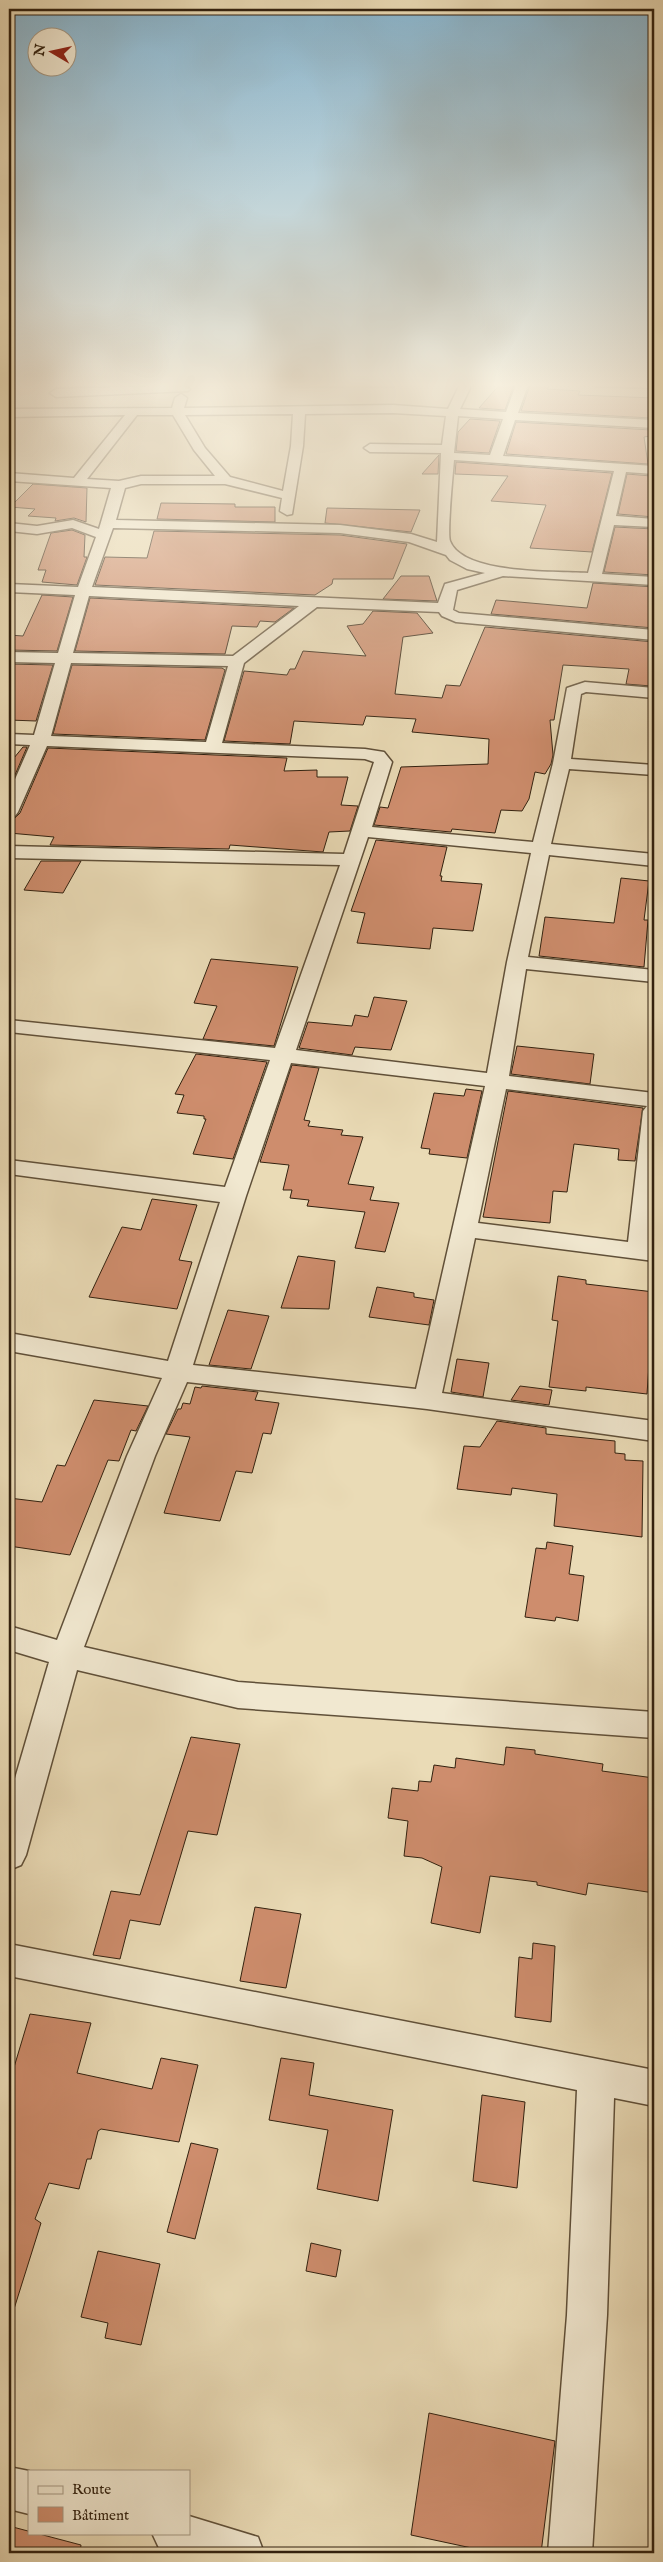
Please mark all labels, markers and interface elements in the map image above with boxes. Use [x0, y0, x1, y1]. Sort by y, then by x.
north arrow [28, 28, 78, 78]
text: N [30, 43, 50, 59]
legend [28, 2470, 190, 2534]
text: Route [72, 2480, 111, 2499]
text: Bâtiment [72, 2506, 129, 2525]

